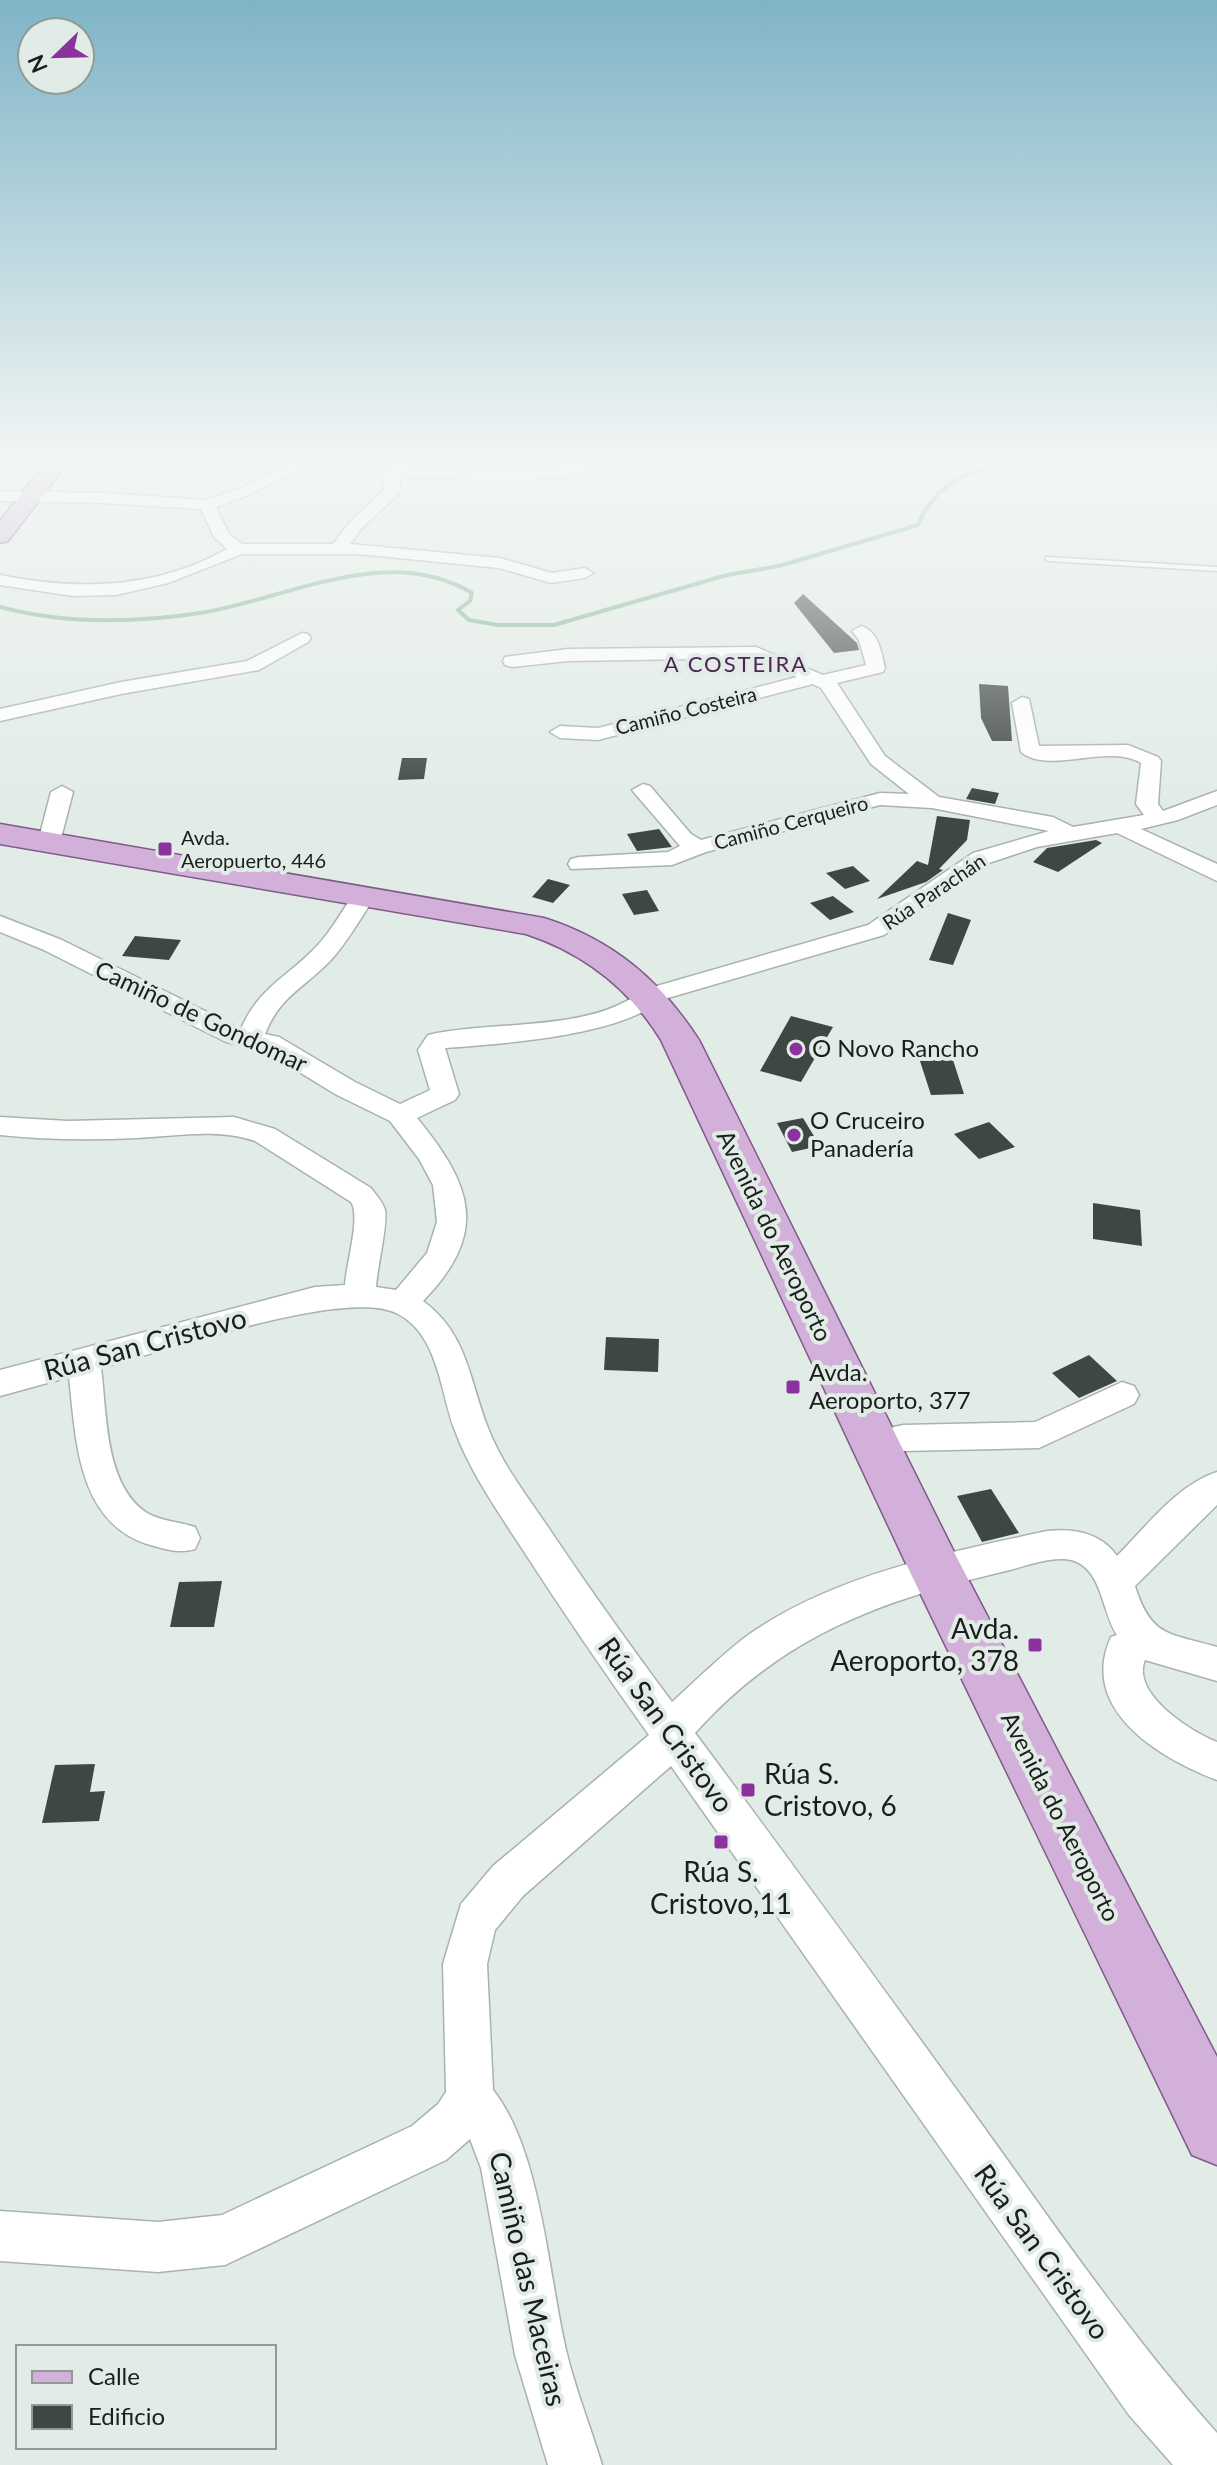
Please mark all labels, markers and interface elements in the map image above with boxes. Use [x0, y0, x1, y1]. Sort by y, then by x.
north arrow [16, 16, 96, 96]
text: N [21, 51, 53, 77]
district label: A COSTEIRA [664, 650, 808, 677]
street label: Camiño Costeira [613, 681, 759, 739]
street label: Camiño Cerqueiro [711, 790, 870, 854]
place label: Avda. Aeropuerto, 446 [181, 825, 326, 872]
marker: Avda. Aeropuerto, 446 [156, 840, 174, 858]
street label: Rúa Parachán [877, 848, 989, 934]
street label: Camiño de Gondomar [91, 954, 313, 1078]
place label: O Novo Rancho [812, 1033, 979, 1062]
marker: O Novo Rancho [787, 1040, 805, 1058]
place label: O Cruceiro Panadería [810, 1105, 925, 1162]
street label: Avenida do Aeroporto [712, 1125, 839, 1346]
marker: O Cruceiro Panadería [785, 1126, 803, 1144]
street label: Rúa San Cristovo [40, 1300, 250, 1386]
place label: Avda. Aeroporto, 377 [809, 1357, 971, 1414]
marker: Avda. Aeroporto, 377 [784, 1378, 802, 1396]
place label: Avda. Aeroporto, 378 [830, 1611, 1019, 1677]
street label: Rúa San Cristovo [592, 1630, 742, 1819]
marker: Avda. Aeroporto, 378 [1026, 1636, 1044, 1654]
street label: Avenida do Aeroporto [996, 1707, 1127, 1926]
place label: Rúa S. Cristovo, 6 [764, 1756, 897, 1822]
marker: Rúa S. Cristovo, 6 [739, 1781, 757, 1799]
marker: Rúa S. Cristovo,11 [712, 1833, 730, 1851]
place label: Rúa S. Cristovo,11 [650, 1854, 792, 1920]
street label: Camiño das Maceiras [483, 2148, 575, 2409]
street label: Rúa San Cristovo [968, 2157, 1118, 2346]
legend [16, 2345, 276, 2449]
text: Calle [88, 2361, 140, 2390]
text: Edificio [88, 2401, 165, 2430]

